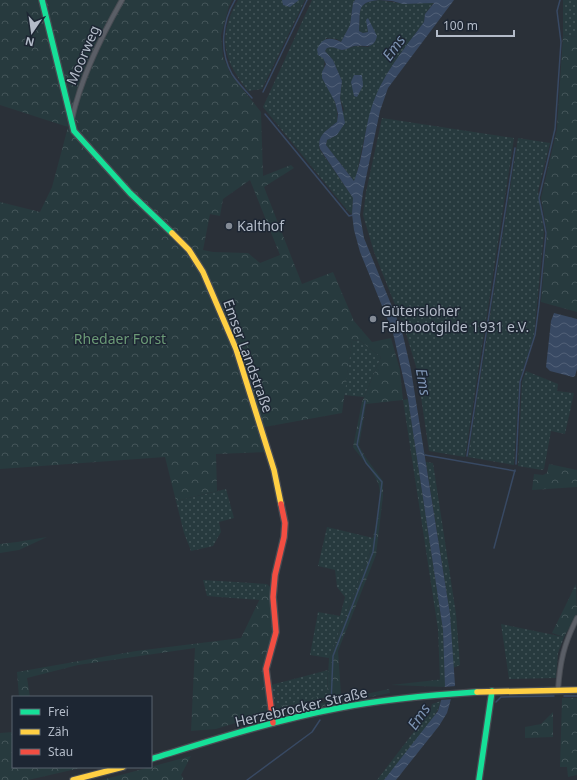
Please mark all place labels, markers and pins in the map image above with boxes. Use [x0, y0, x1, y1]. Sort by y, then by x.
place label: Kalthof [237, 216, 285, 235]
marker: Kalthof [224, 221, 234, 231]
place label: Gütersloher Faltbootgilde 1931 e.V. [381, 301, 529, 336]
marker: Gütersloher Faltbootgilde 1931 e.V. [368, 314, 378, 324]

